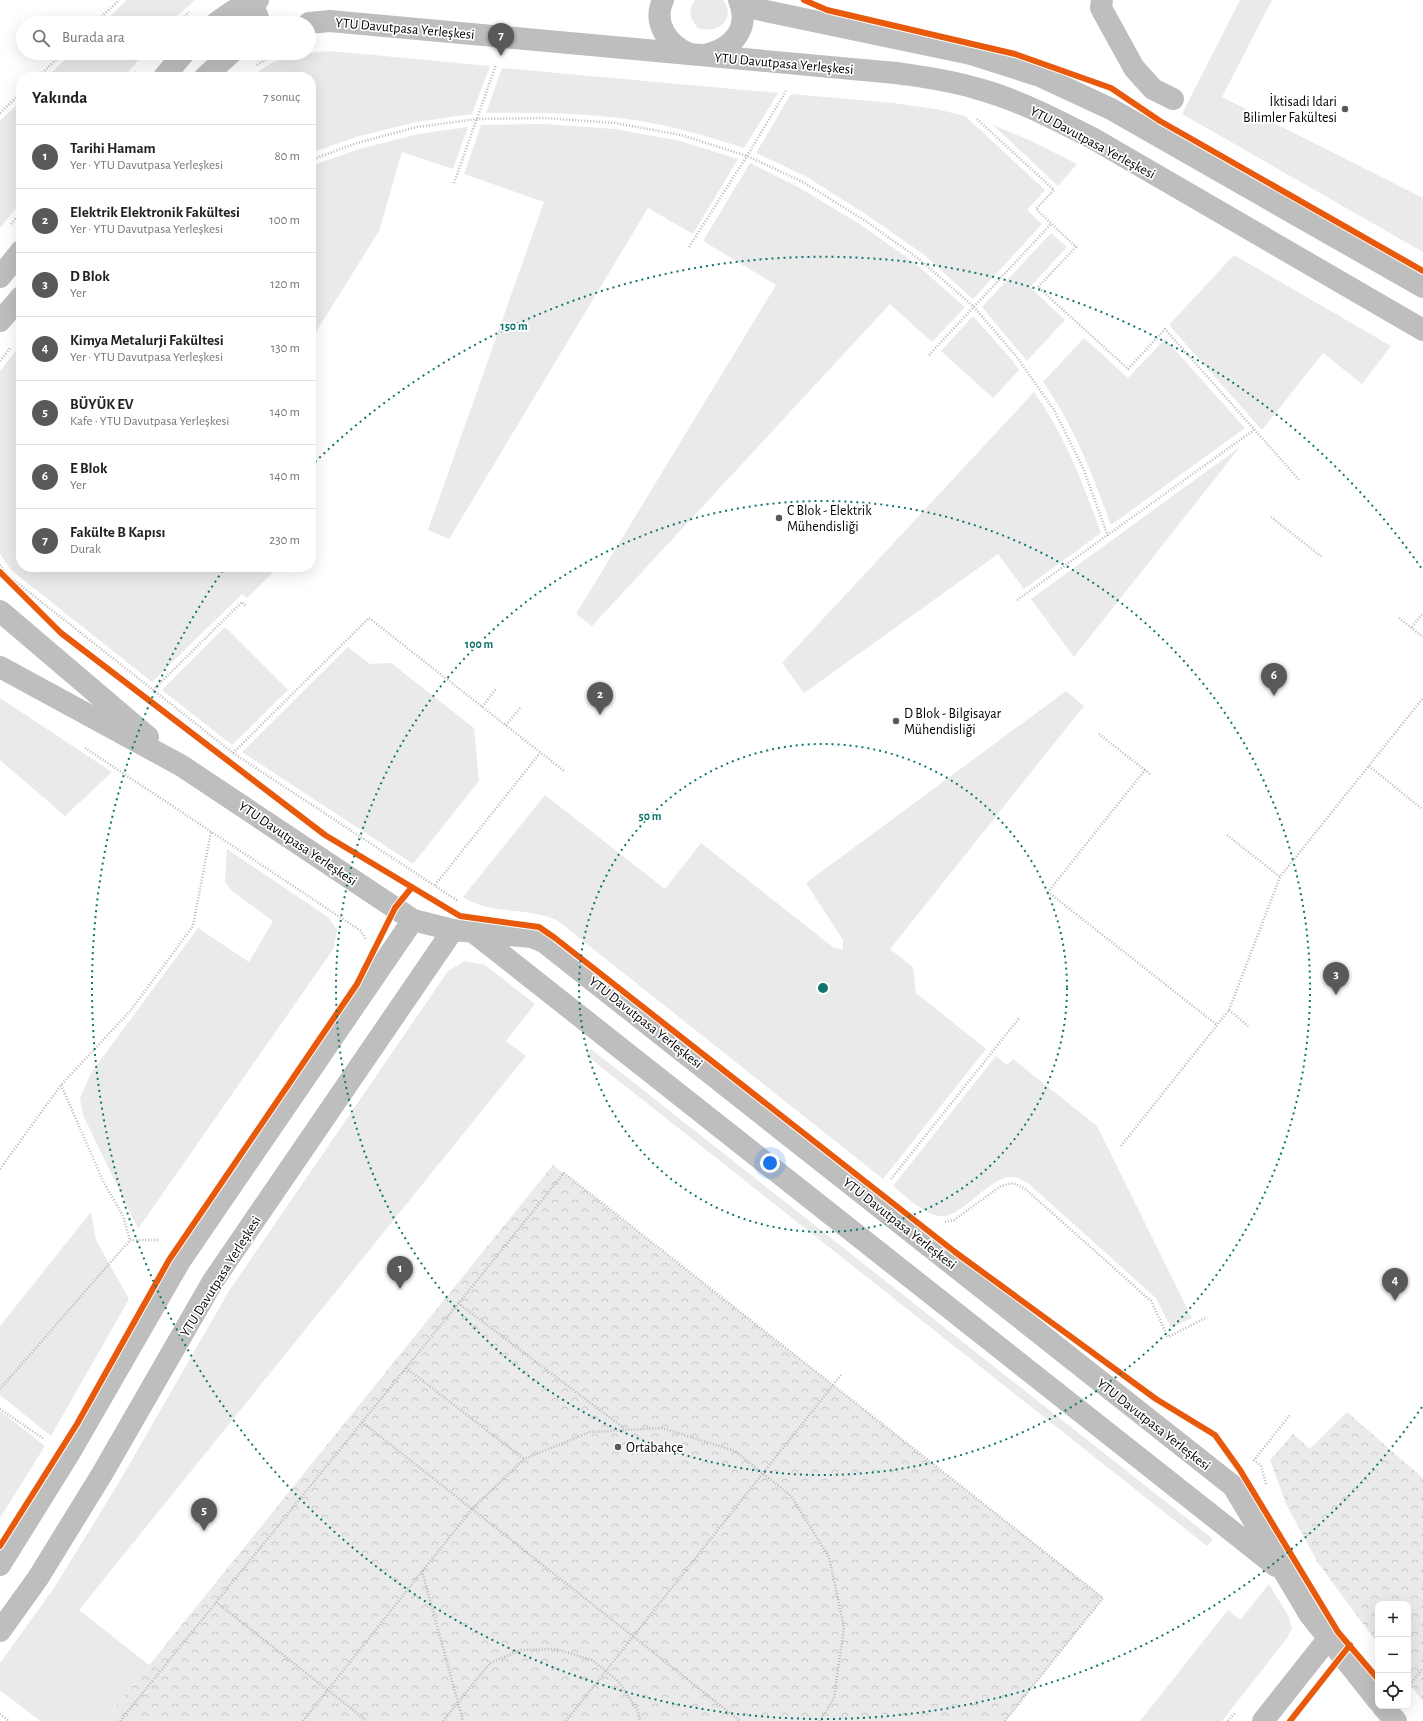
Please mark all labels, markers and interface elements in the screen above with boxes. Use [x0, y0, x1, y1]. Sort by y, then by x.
search box [16, 16, 316, 60]
street label: YTU Davutpasa Yerleşkesi [335, 16, 475, 42]
pin: 7 [488, 23, 514, 56]
icon: search [30, 27, 52, 49]
text: Burada ara [62, 30, 125, 45]
street label: YTU Davutpasa Yerleşkesi [714, 51, 854, 77]
text: Yakında [32, 89, 88, 106]
text: 7 sonuç [263, 91, 300, 104]
place label: İktisadi Idari Bilimler Fakültesi [1243, 92, 1337, 125]
street label: YTU Davutpasa Yerleşkesi [1028, 104, 1157, 182]
marker: İktisadi Idari Bilimler Fakültesi [1340, 104, 1350, 114]
text: Tarihi Hamam [70, 141, 156, 156]
text: 1 [43, 150, 47, 163]
text: 80 m [274, 150, 300, 163]
text: Yer · YTU Davutpasa Yerleşkesi [70, 159, 223, 172]
text: Elektrik Elektronik Fakültesi [70, 205, 240, 220]
text: 2 [42, 214, 48, 227]
text: 100 m [269, 214, 300, 227]
text: Yer · YTU Davutpasa Yerleşkesi [70, 223, 223, 236]
text: D Blok [70, 269, 110, 284]
text: 3 [42, 278, 48, 291]
text: 120 m [270, 278, 300, 291]
text: Yer [70, 287, 86, 300]
text: 150 m [500, 320, 528, 332]
text: Kimya Metalurji Fakültesi [70, 333, 224, 348]
text: 4 [42, 342, 48, 355]
text: 130 m [271, 342, 300, 355]
text: Yer · YTU Davutpasa Yerleşkesi [70, 351, 223, 364]
text: BÜYÜK EV [70, 397, 134, 412]
text: 5 [42, 406, 48, 419]
text: 140 m [270, 406, 300, 419]
text: Kafe · YTU Davutpasa Yerleşkesi [70, 415, 229, 428]
text: E Blok [70, 461, 107, 476]
text: 6 [42, 470, 48, 483]
text: 140 m [270, 470, 300, 483]
text: Yer [70, 479, 86, 492]
place label: C Blok - Elektrik Mühendisliği [787, 504, 872, 534]
marker: C Blok - Elektrik Mühendisliği [774, 513, 784, 523]
text: Fakülte B Kapısı [70, 525, 165, 540]
text: 7 [42, 534, 48, 547]
text: 230 m [269, 534, 300, 547]
text: Durak [70, 543, 101, 556]
text: 100 m [465, 638, 493, 650]
pin: 6 [1261, 663, 1287, 696]
pin: 2 [587, 682, 613, 715]
place label: D Blok - Bilgisayar Mühendisliği [904, 707, 1002, 737]
marker: D Blok - Bilgisayar Mühendisliği [891, 716, 901, 726]
street label: YTU Davutpasa Yerleşkesi [236, 799, 359, 889]
text: 50 m [639, 810, 662, 822]
pin: 3 [1323, 962, 1349, 995]
street label: YTU Davutpasa Yerleşkesi [586, 974, 705, 1071]
centre of rings [816, 981, 830, 995]
your location [760, 1153, 780, 1173]
street label: YTU Davutpasa Yerleşkesi [840, 1175, 959, 1272]
street label: YTU Davutpasa Yerleşkesi [178, 1214, 264, 1339]
pin: 1 [387, 1256, 413, 1289]
pin: 4 [1382, 1268, 1408, 1301]
street label: YTU Davutpasa Yerleşkesi [1094, 1376, 1213, 1473]
place label: Ortabahçe [626, 1441, 683, 1455]
marker: Ortabahçe [613, 1442, 623, 1452]
pin: 5 [191, 1498, 217, 1531]
map controls [1375, 1601, 1411, 1709]
button: + [1375, 1601, 1411, 1637]
button: − [1375, 1637, 1411, 1673]
button: locate [1375, 1673, 1411, 1709]

